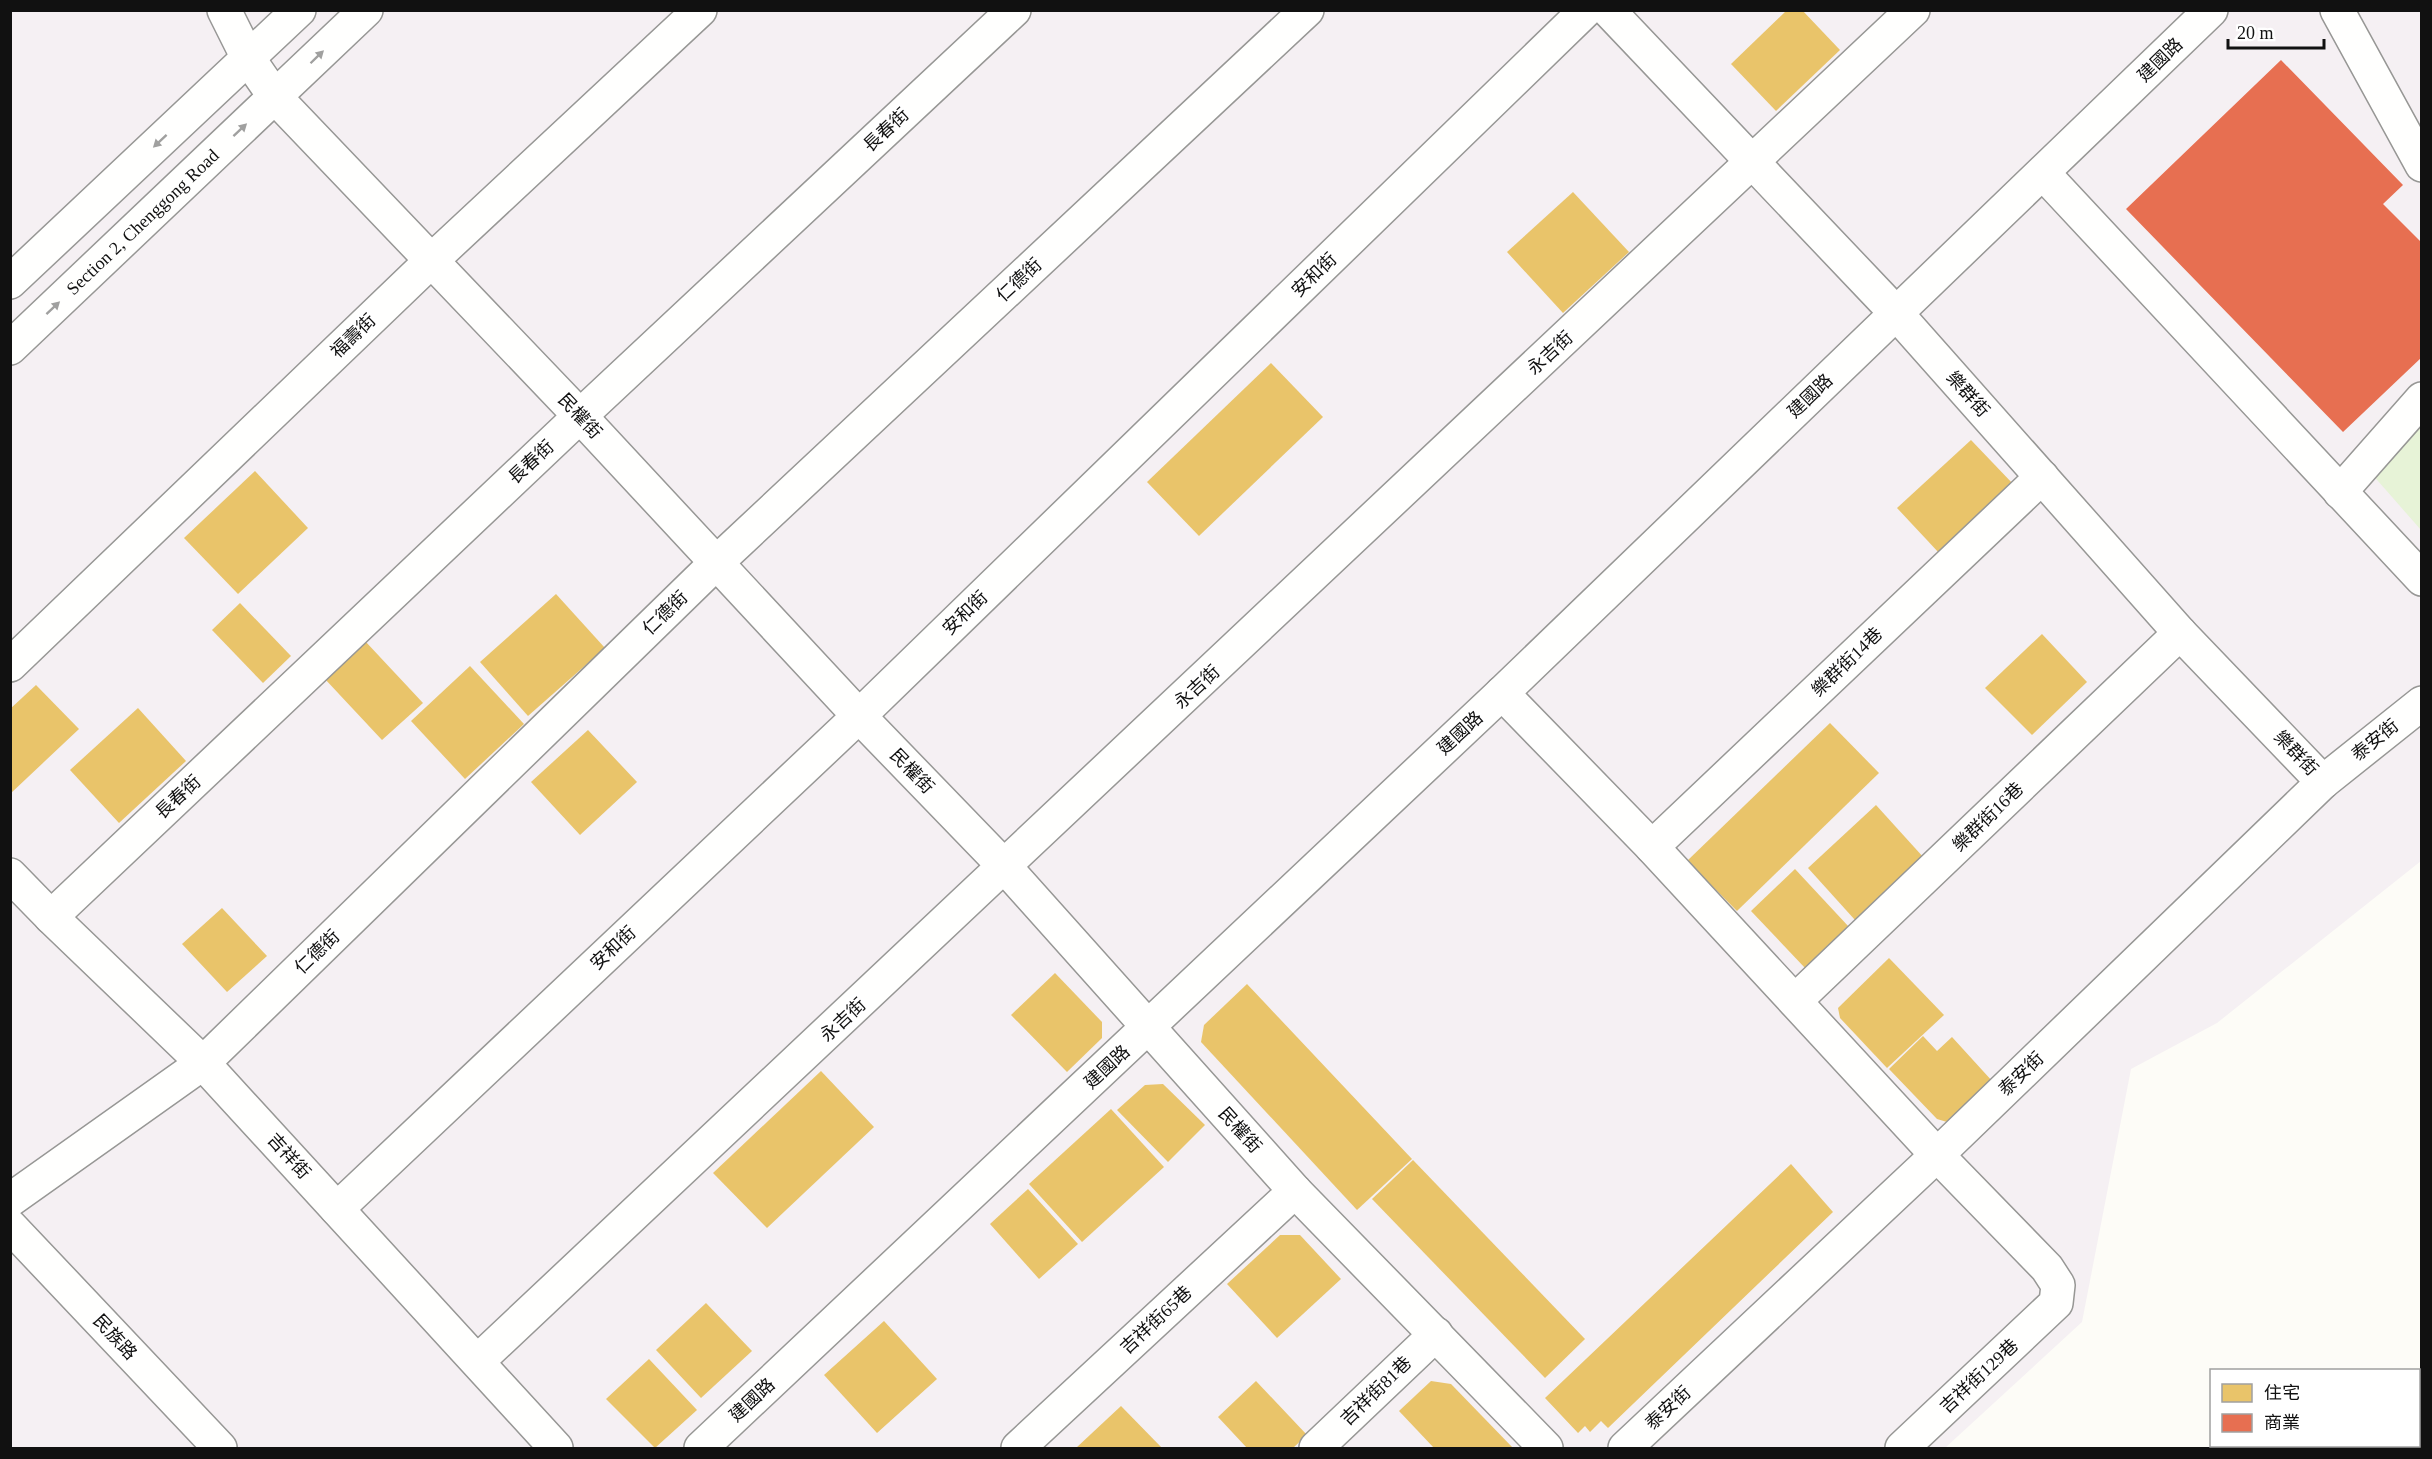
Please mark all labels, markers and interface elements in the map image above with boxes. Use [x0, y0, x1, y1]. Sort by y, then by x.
scale bar [2228, 12, 2324, 50]
text: 20 m [2237, 23, 2274, 43]
street label: 建國路 [2134, 34, 2186, 86]
one-way arrow [310, 50, 324, 64]
street label: 長春街 [859, 104, 913, 156]
one-way arrow [232, 124, 247, 137]
one-way arrow [153, 134, 167, 148]
street label: Section 2, Chenggong Road [63, 145, 223, 299]
street label: 安和街 [1288, 249, 1340, 301]
street label: 仁德街 [992, 254, 1046, 306]
one-way arrow [46, 301, 60, 315]
street label: 福壽街 [327, 310, 379, 362]
street label: 永吉街 [1523, 327, 1577, 379]
street label: 樂群街 [1943, 367, 1993, 421]
street label: 建國路 [1784, 370, 1836, 422]
street label: 民權街 [554, 389, 606, 443]
street label: 長春街 [504, 436, 558, 488]
street label: 仁德街 [639, 587, 691, 639]
street label: 安和街 [939, 587, 991, 639]
street label: 樂群街14巷 [1808, 624, 1886, 700]
street label: 永吉街 [1170, 661, 1224, 713]
street label: 建國路 [1433, 707, 1487, 759]
street label: 泰安街 [2348, 715, 2402, 765]
street label: 樂群街 [2270, 727, 2322, 779]
street label: 民權街 [886, 745, 938, 797]
street label: 長春街 [151, 771, 205, 823]
street label: 樂群街16巷 [1949, 779, 2027, 855]
street label: 安和街 [586, 922, 640, 974]
street label: 仁德街 [291, 926, 343, 978]
street label: 永吉街 [816, 994, 870, 1046]
street label: 建國路 [1080, 1041, 1134, 1093]
street label: 泰安街 [1995, 1048, 2047, 1100]
street label: 民權街 [1215, 1103, 1265, 1157]
street label: 吉祥街 [264, 1129, 314, 1183]
street label: 吉祥街65巷 [1116, 1282, 1196, 1358]
street label: 民族路 [89, 1310, 141, 1364]
street label: 吉祥街129巷 [1936, 1335, 2022, 1417]
street label: 吉祥街81巷 [1337, 1353, 1415, 1429]
legend [2210, 1369, 2420, 1447]
street label: 建國路 [725, 1374, 779, 1426]
street label: 泰安街 [1641, 1382, 1695, 1434]
text: 住宅 [2264, 1383, 2300, 1403]
text: 商業 [2264, 1413, 2300, 1433]

